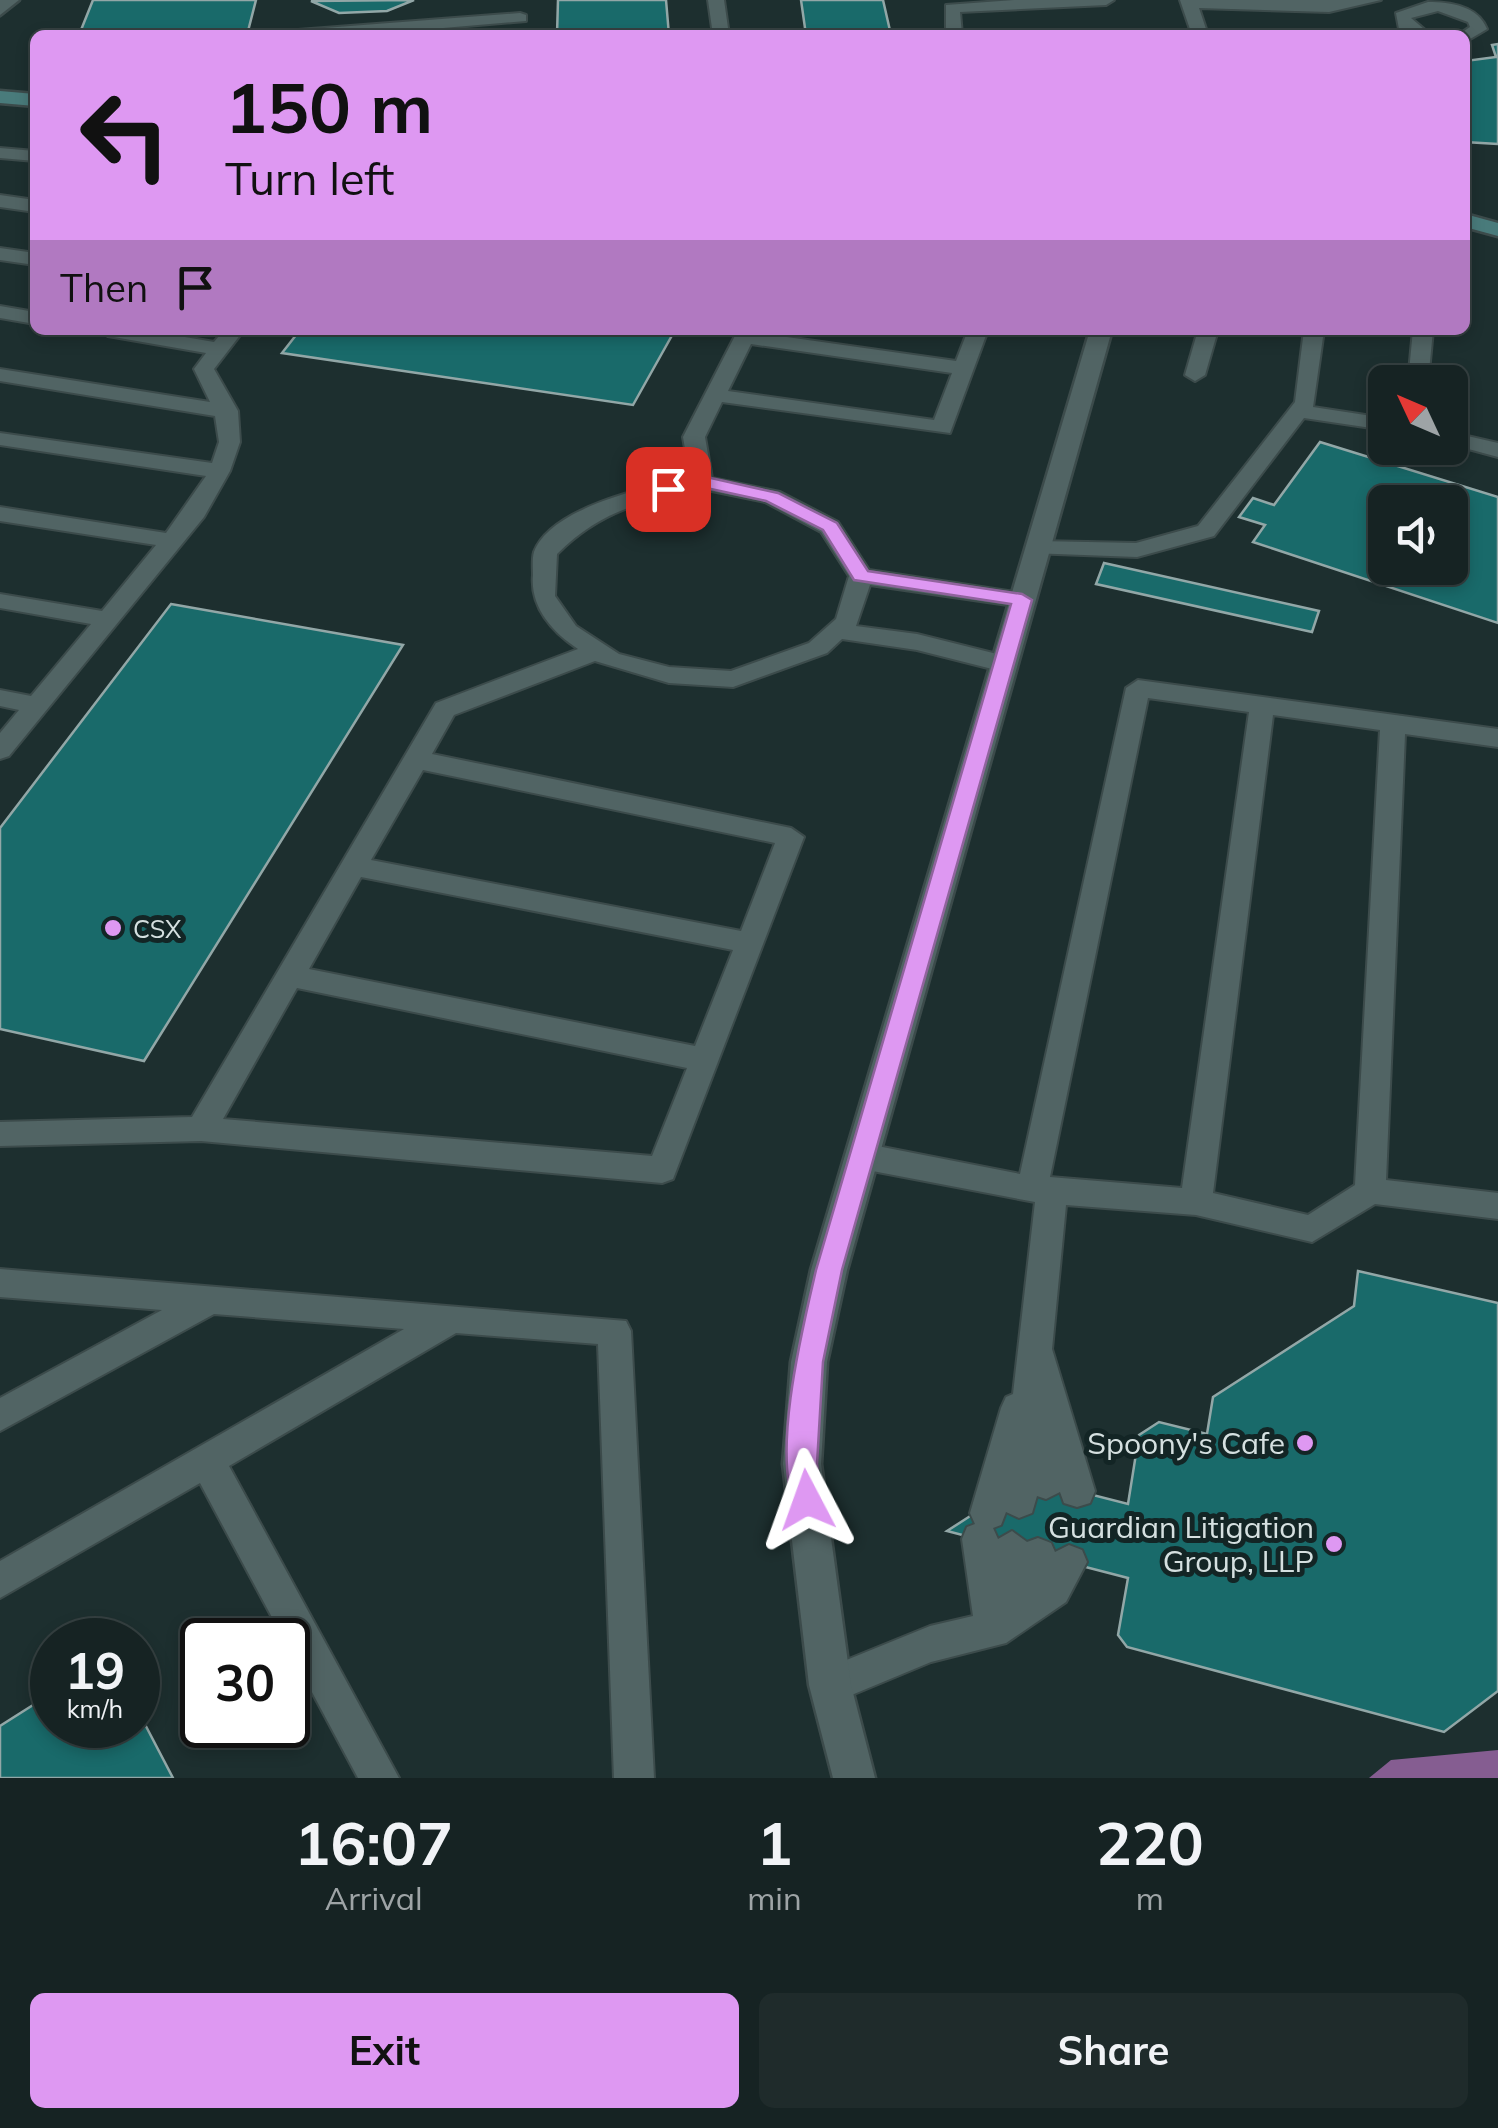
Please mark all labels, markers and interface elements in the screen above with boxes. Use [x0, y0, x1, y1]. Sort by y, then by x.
text: 150 m [225, 63, 433, 151]
icon: left [60, 70, 190, 200]
text: Turn left [225, 150, 394, 206]
icon: arrive [168, 260, 223, 315]
text: Then [60, 264, 148, 312]
north arrow [1368, 365, 1468, 465]
map controls [1368, 365, 1468, 585]
pin [626, 447, 711, 532]
icon: arrive [641, 462, 696, 517]
button: sound [1368, 485, 1468, 585]
place label: CSX [133, 913, 182, 944]
marker: CSX [102, 917, 124, 939]
place label: Spoony's Cafe [1087, 1424, 1285, 1462]
marker: Spoony's Cafe [1294, 1432, 1316, 1454]
position arrow [755, 1448, 859, 1552]
place label: Guardian Litigation Group, LLP [1048, 1508, 1314, 1580]
marker: Guardian Litigation Group, LLP [1323, 1533, 1345, 1555]
speed limit sign: 30 [180, 1618, 310, 1748]
text: 19 [65, 1639, 125, 1702]
text: km/h [67, 1693, 123, 1724]
text: 16:07 [294, 1805, 453, 1880]
text: 1 [756, 1805, 792, 1880]
text: 220 [1096, 1805, 1204, 1880]
text: Arrival [325, 1878, 423, 1918]
text: min [747, 1878, 802, 1918]
text: m [1136, 1878, 1164, 1918]
button: Exit [30, 1993, 739, 2108]
button: Share [759, 1993, 1468, 2108]

